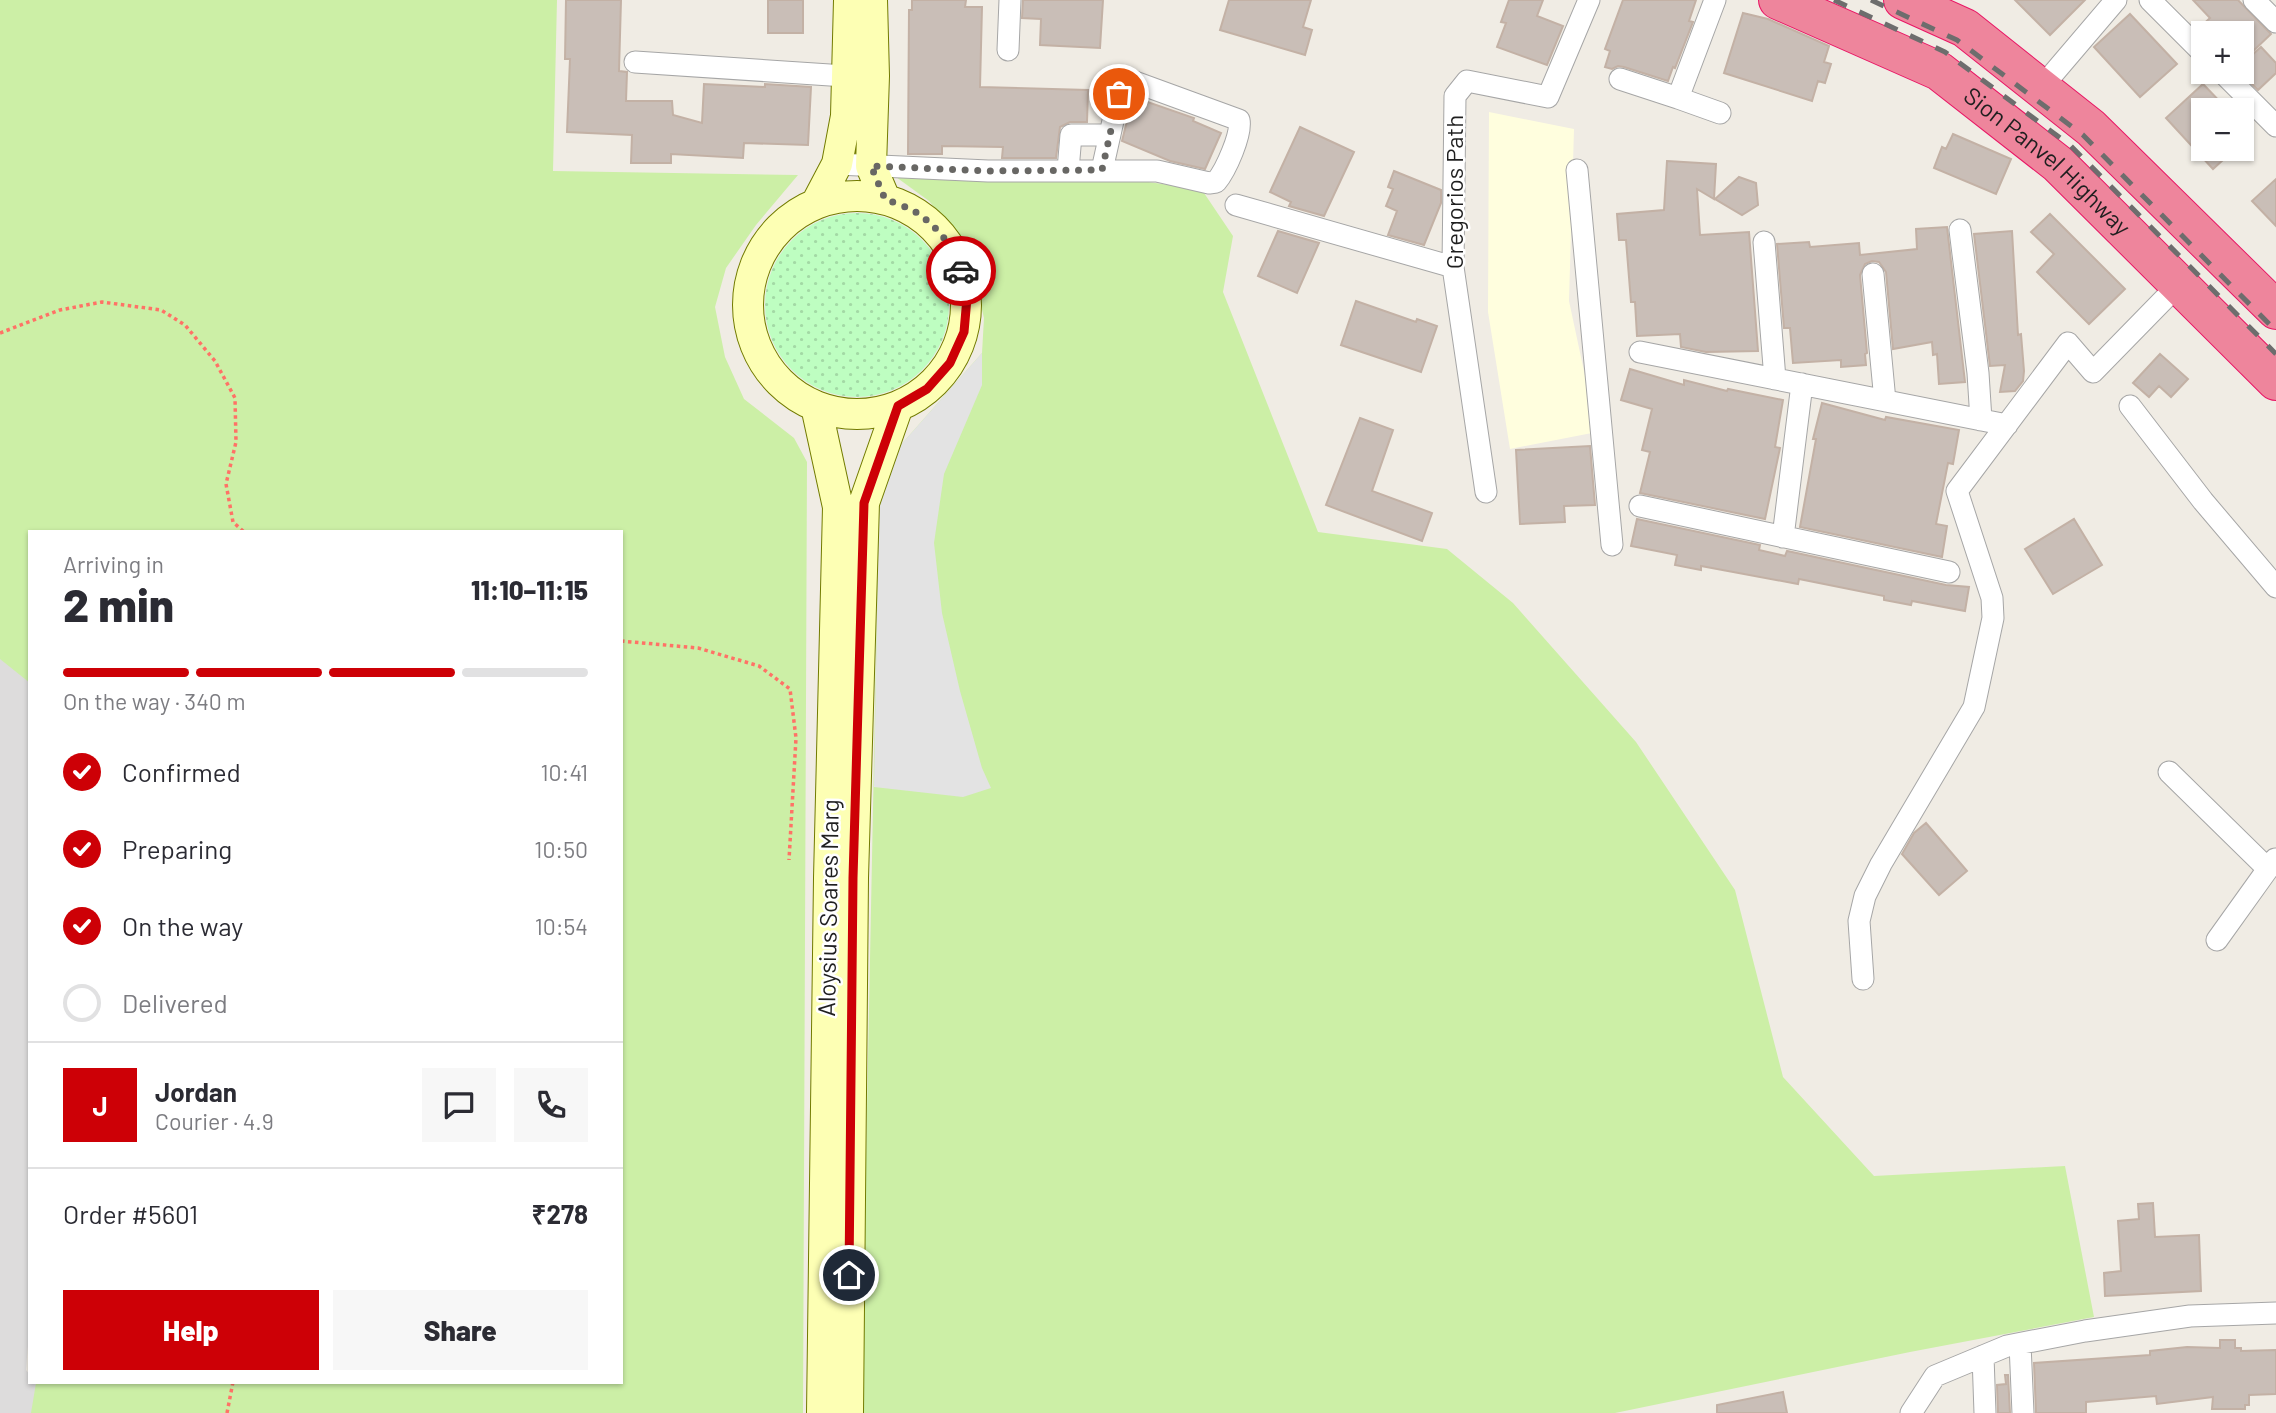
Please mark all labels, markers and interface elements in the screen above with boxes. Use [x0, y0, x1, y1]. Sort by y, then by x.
map controls [2191, 21, 2254, 161]
button: + [2191, 21, 2254, 84]
pin [1089, 64, 1149, 124]
icon: bag [1100, 75, 1138, 113]
street label: Sion Panvel Highway [1959, 80, 2137, 241]
button: − [2191, 98, 2254, 161]
street label: Gregorios Path [1439, 115, 1468, 269]
courier [926, 236, 996, 306]
icon: car [942, 252, 980, 290]
text: Arriving in [63, 550, 164, 578]
text: 11:10–11:15 [471, 574, 588, 605]
text: 2 min [63, 576, 174, 631]
text: On the way · 340 m [63, 687, 245, 715]
icon: check [63, 753, 101, 791]
text: Confirmed [122, 756, 241, 787]
text: 10:41 [541, 758, 588, 786]
street label: Aloysius Soares Marg [811, 799, 844, 1017]
icon: check [63, 830, 101, 868]
text: Preparing [122, 833, 232, 864]
text: 10:50 [534, 835, 588, 863]
icon: check [63, 907, 101, 945]
text: On the way [122, 910, 243, 941]
text: 10:54 [535, 912, 588, 940]
text: Delivered [122, 987, 228, 1018]
button: chat [422, 1068, 496, 1142]
button: phone [514, 1068, 588, 1142]
text: Jordan [155, 1076, 237, 1107]
text: J [92, 1090, 108, 1121]
text: Courier · 4.9 [155, 1107, 274, 1135]
text: Order #5601 [63, 1198, 198, 1229]
text: ₹278 [532, 1198, 588, 1229]
pin [819, 1245, 879, 1305]
icon: home [830, 1256, 868, 1294]
button: Help [63, 1290, 319, 1370]
button: Share [333, 1290, 588, 1370]

